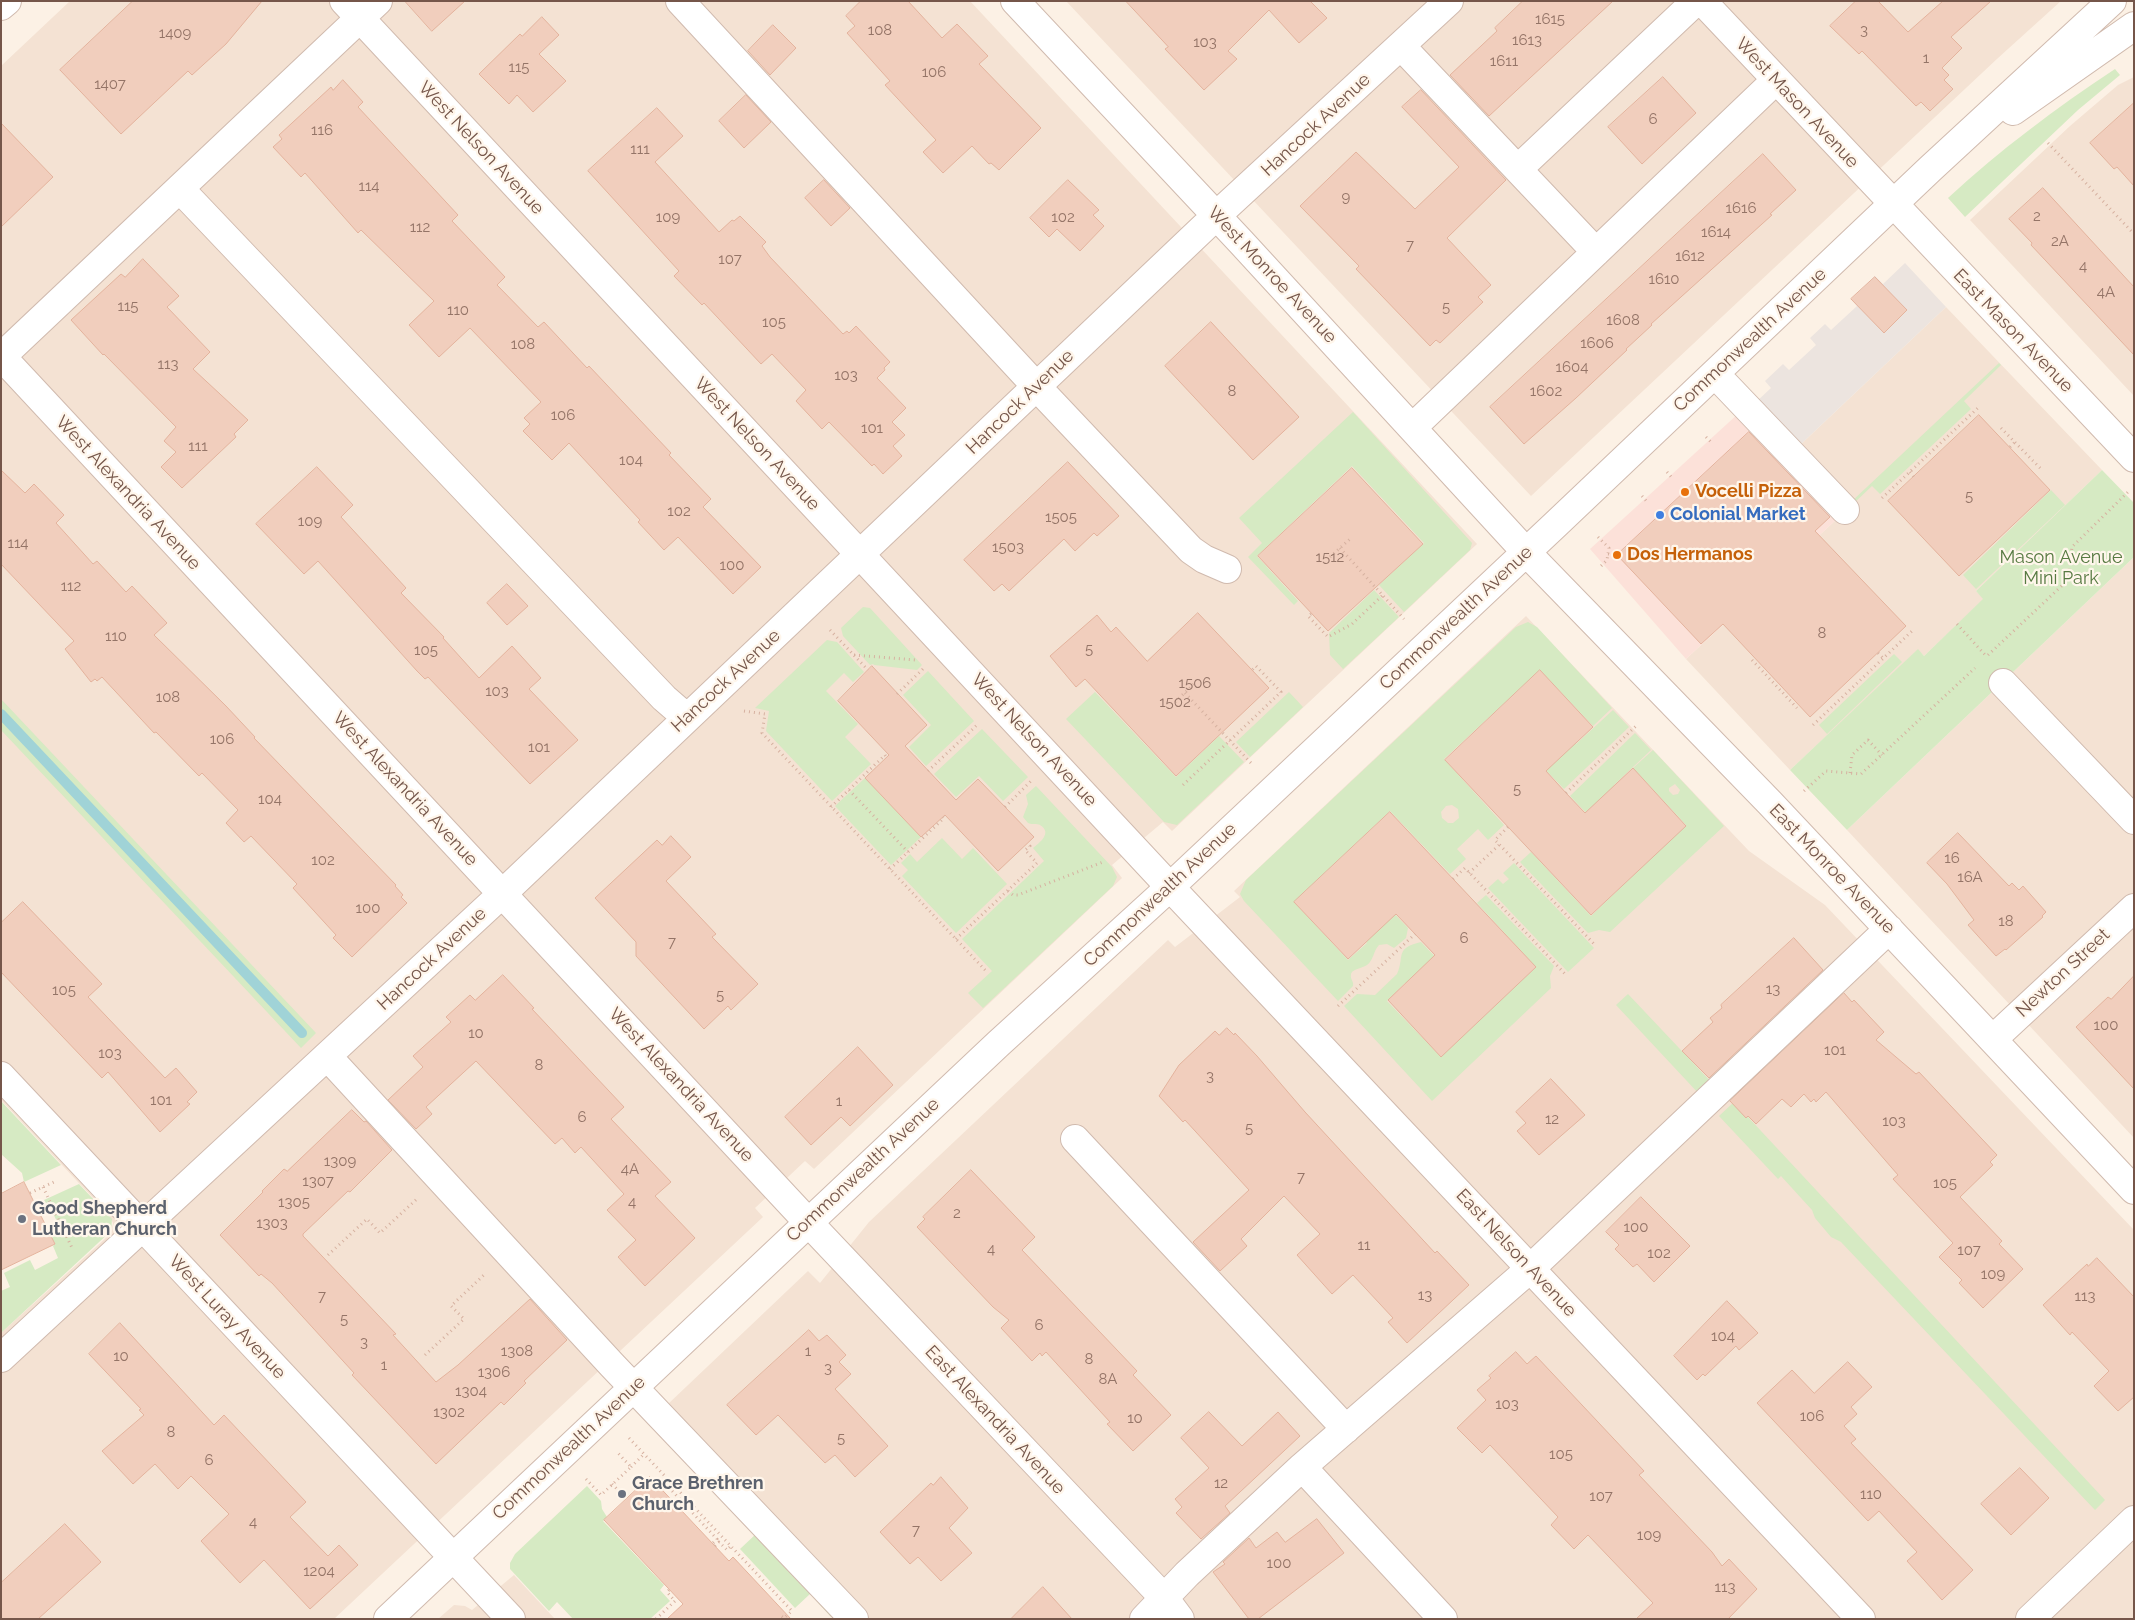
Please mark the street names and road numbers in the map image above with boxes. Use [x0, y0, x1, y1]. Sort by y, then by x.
street label: West Mason Avenue [1731, 33, 1863, 173]
street label: Hancock Avenue [1257, 69, 1375, 181]
street label: West Nelson Avenue [414, 77, 548, 219]
street label: West Monroe Avenue [1203, 202, 1341, 348]
street label: Commonwealth Avenue [1669, 264, 1831, 416]
street label: East Mason Avenue [1949, 265, 2077, 397]
street label: Hancock Avenue [962, 345, 1078, 459]
street label: West Nelson Avenue [690, 373, 824, 515]
street label: West Alexandria Avenue [51, 411, 205, 575]
street label: Commonwealth Avenue [1375, 542, 1537, 694]
street label: Hancock Avenue [667, 625, 785, 737]
street label: West Nelson Avenue [967, 669, 1101, 811]
street label: West Alexandria Avenue [328, 707, 482, 871]
street label: East Monroe Avenue [1765, 800, 1899, 938]
street label: Commonwealth Avenue [1079, 819, 1241, 971]
street label: Hancock Avenue [373, 903, 491, 1015]
street label: Newton Street [2012, 924, 2114, 1022]
street label: West Alexandria Avenue [604, 1003, 758, 1167]
street label: Commonwealth Avenue [782, 1094, 944, 1246]
street label: East Nelson Avenue [1451, 1185, 1581, 1321]
street label: West Luray Avenue [164, 1250, 290, 1384]
street label: East Alexandria Avenue [920, 1341, 1070, 1499]
street label: Commonwealth Avenue [488, 1372, 650, 1524]

